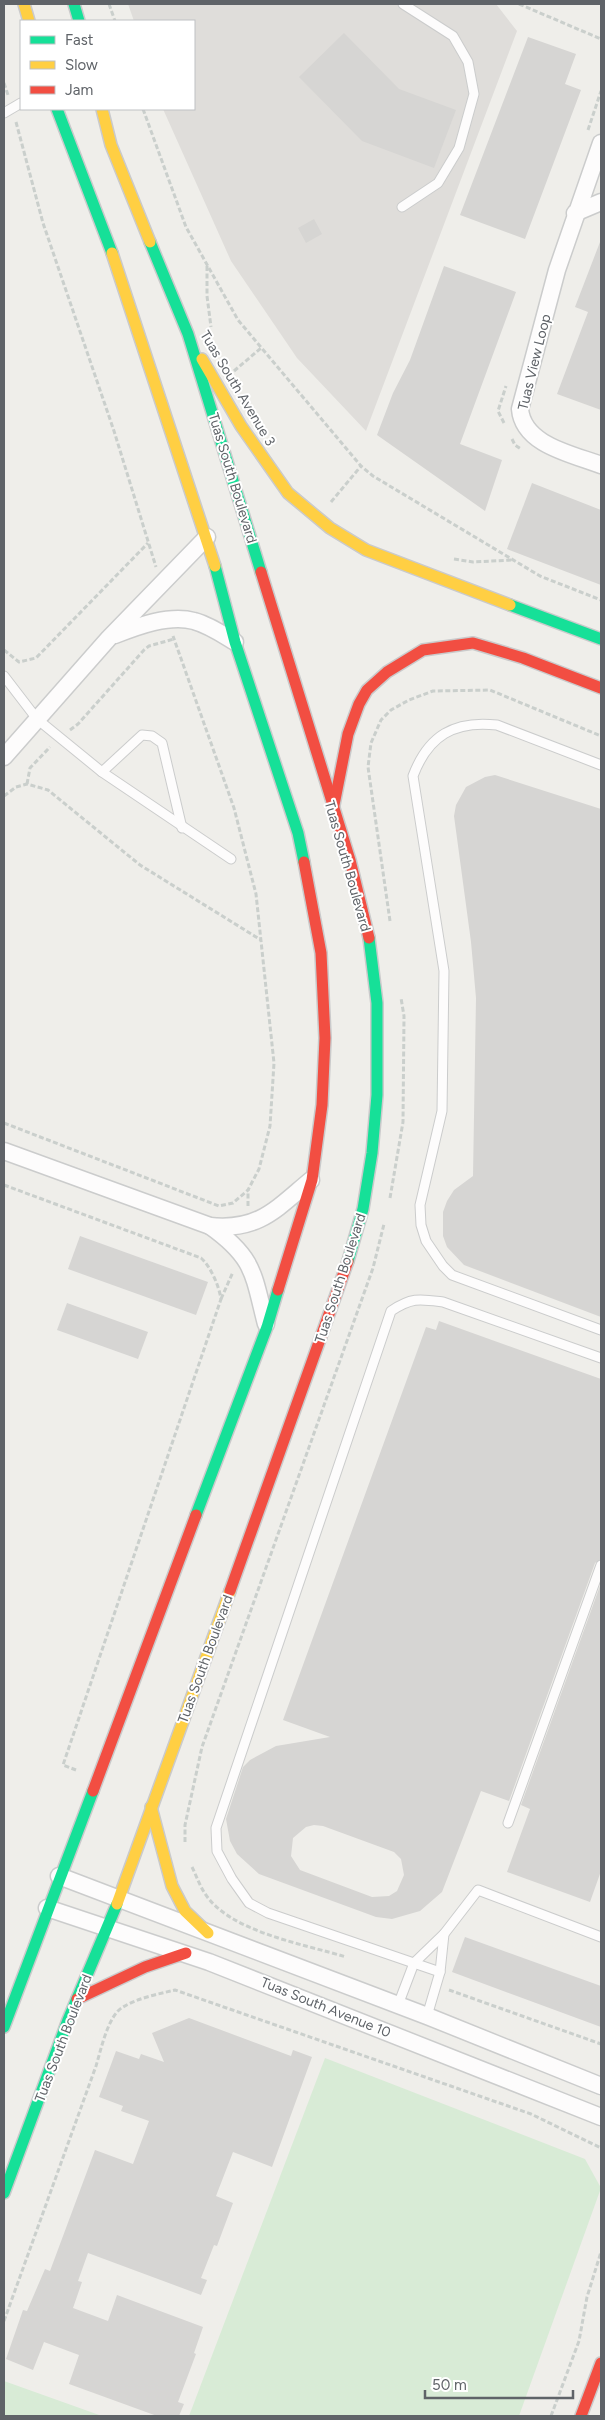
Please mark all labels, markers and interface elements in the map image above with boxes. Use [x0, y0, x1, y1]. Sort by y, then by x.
legend [20, 20, 195, 110]
text: Fast [65, 31, 94, 49]
text: Slow [65, 56, 98, 74]
text: Jam [65, 81, 93, 99]
street label: Tuas View Loop [514, 312, 555, 412]
street label: Tuas South Avenue 3 [196, 328, 279, 449]
street label: Tuas South Boulevard [205, 411, 260, 545]
street label: Tuas South Boulevard [321, 799, 374, 934]
street label: Tuas South Boulevard [311, 1211, 369, 1345]
street label: Tuas South Boulevard [174, 1593, 237, 1726]
street label: Tuas South Boulevard [31, 1972, 96, 2104]
street label: Tuas South Avenue 10 [258, 1974, 393, 2041]
scale bar [425, 2368, 572, 2400]
text: 50 m [432, 2376, 467, 2394]

